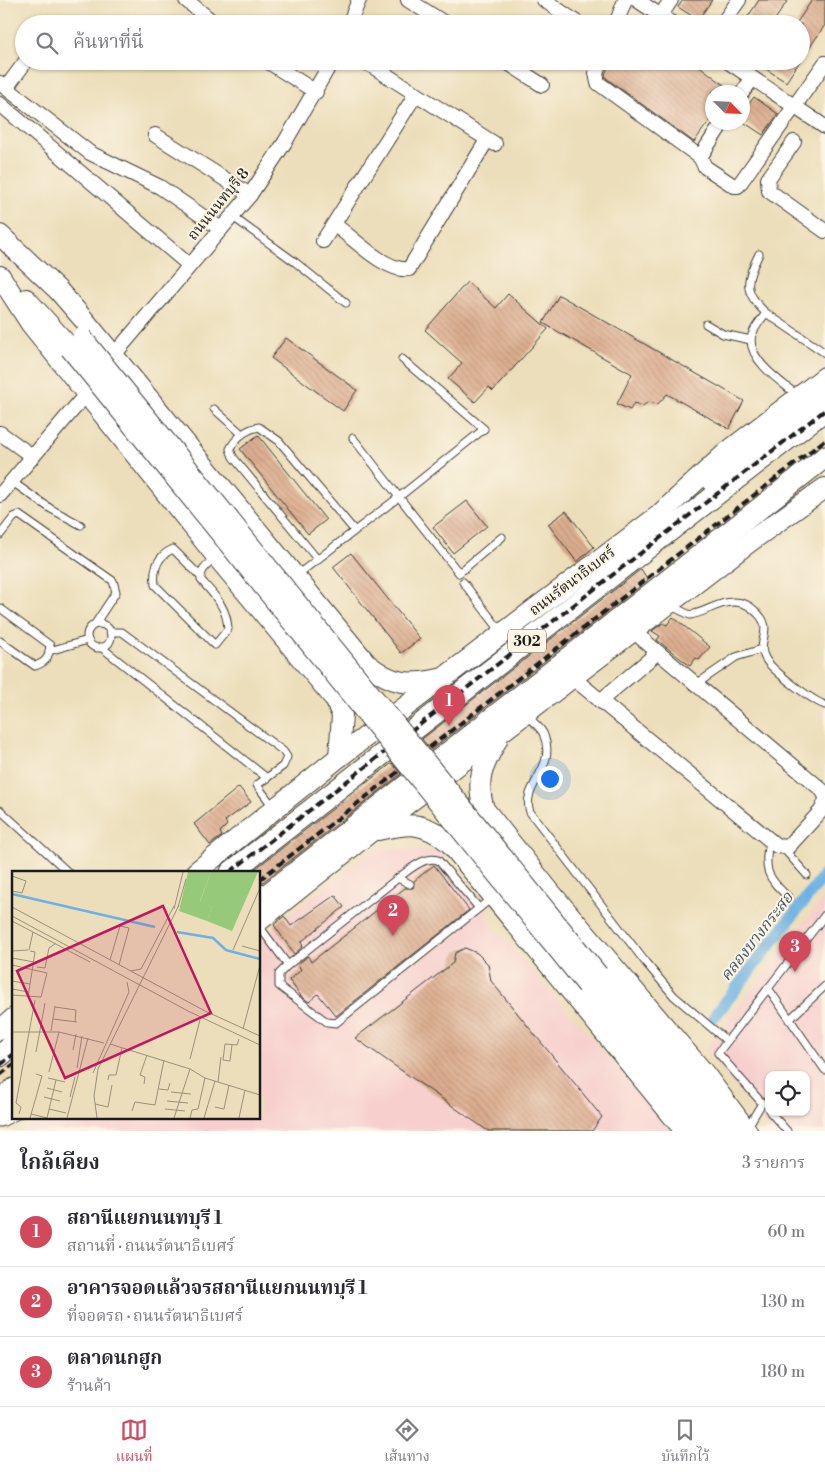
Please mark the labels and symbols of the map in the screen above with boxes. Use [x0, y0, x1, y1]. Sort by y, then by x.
north arrow [705, 85, 750, 130]
street label: ถนนนนทบุรี 8 [183, 164, 254, 245]
street label: ถนนรัตนาธิเบศร์ [525, 542, 620, 620]
road number: 302 [508, 630, 546, 652]
pin: 1 [433, 685, 465, 726]
your location [537, 766, 563, 792]
inset map [12, 871, 260, 1118]
water label: คลองบางกระสอ [716, 888, 798, 985]
pin: 2 [377, 895, 409, 936]
pin: 3 [779, 931, 811, 972]

